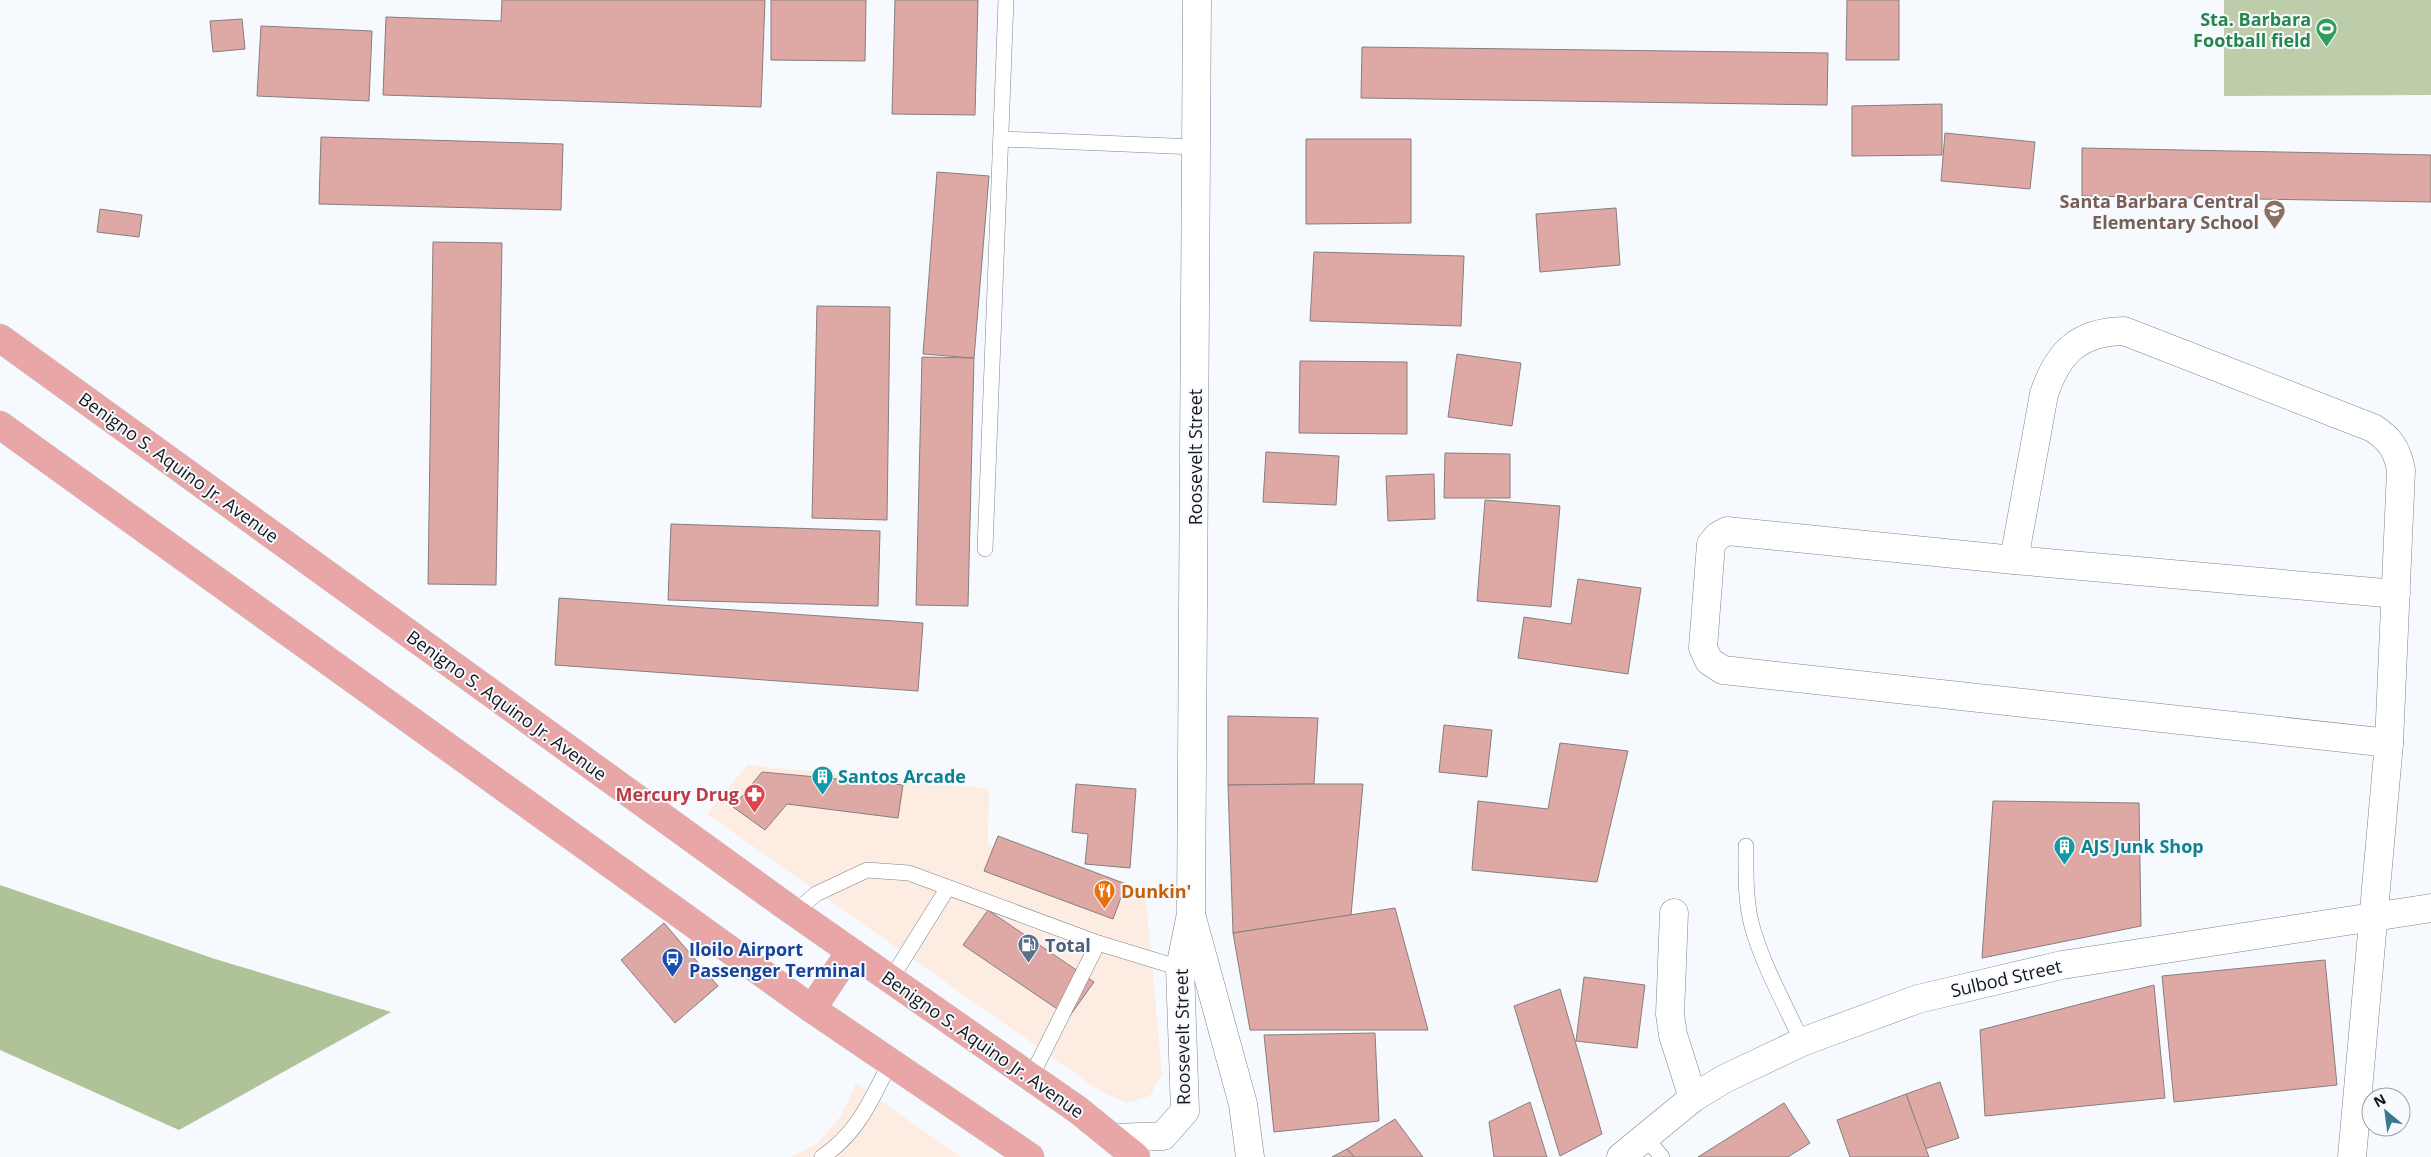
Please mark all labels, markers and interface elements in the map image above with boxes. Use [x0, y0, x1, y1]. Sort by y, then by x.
place label: Sta. Barbara Football field [2193, 7, 2311, 52]
sports icon: Sta. Barbara Football field [2315, 17, 2339, 48]
place label: Santa Barbara Central Elementary School [2060, 189, 2259, 234]
school or university icon: Santa Barbara Central Elementary School [2263, 199, 2287, 230]
street label: Benigno S. Aquino Jr. Avenue [74, 386, 284, 548]
street label: Roosevelt Street [1183, 389, 1207, 525]
street label: Benigno S. Aquino Jr. Avenue [402, 624, 612, 786]
building icon: Santos Arcade [810, 764, 834, 795]
place label: Santos Arcade [838, 764, 966, 788]
place label: Mercury Drug [616, 782, 739, 806]
pharmacy icon: Mercury Drug [743, 782, 767, 813]
building icon: AJS Junk Shop [2053, 834, 2077, 865]
place label: AJS Junk Shop [2081, 834, 2204, 858]
restaurant icon: Dunkin' [1093, 879, 1117, 910]
place label: Dunkin' [1121, 879, 1191, 903]
fuel station icon: Total [1017, 933, 1041, 964]
place label: Total [1045, 933, 1091, 957]
place label: Iloilo Airport Passenger Terminal [689, 937, 866, 982]
bus stop icon: Iloilo Airport Passenger Terminal [661, 947, 685, 978]
street label: Sulbod Street [1948, 954, 2064, 1002]
street label: Benigno S. Aquino Jr. Avenue [877, 965, 1089, 1123]
street label: Roosevelt Street [1169, 969, 1195, 1105]
north arrow [2361, 1087, 2411, 1137]
text: N [2370, 1089, 2389, 1111]

